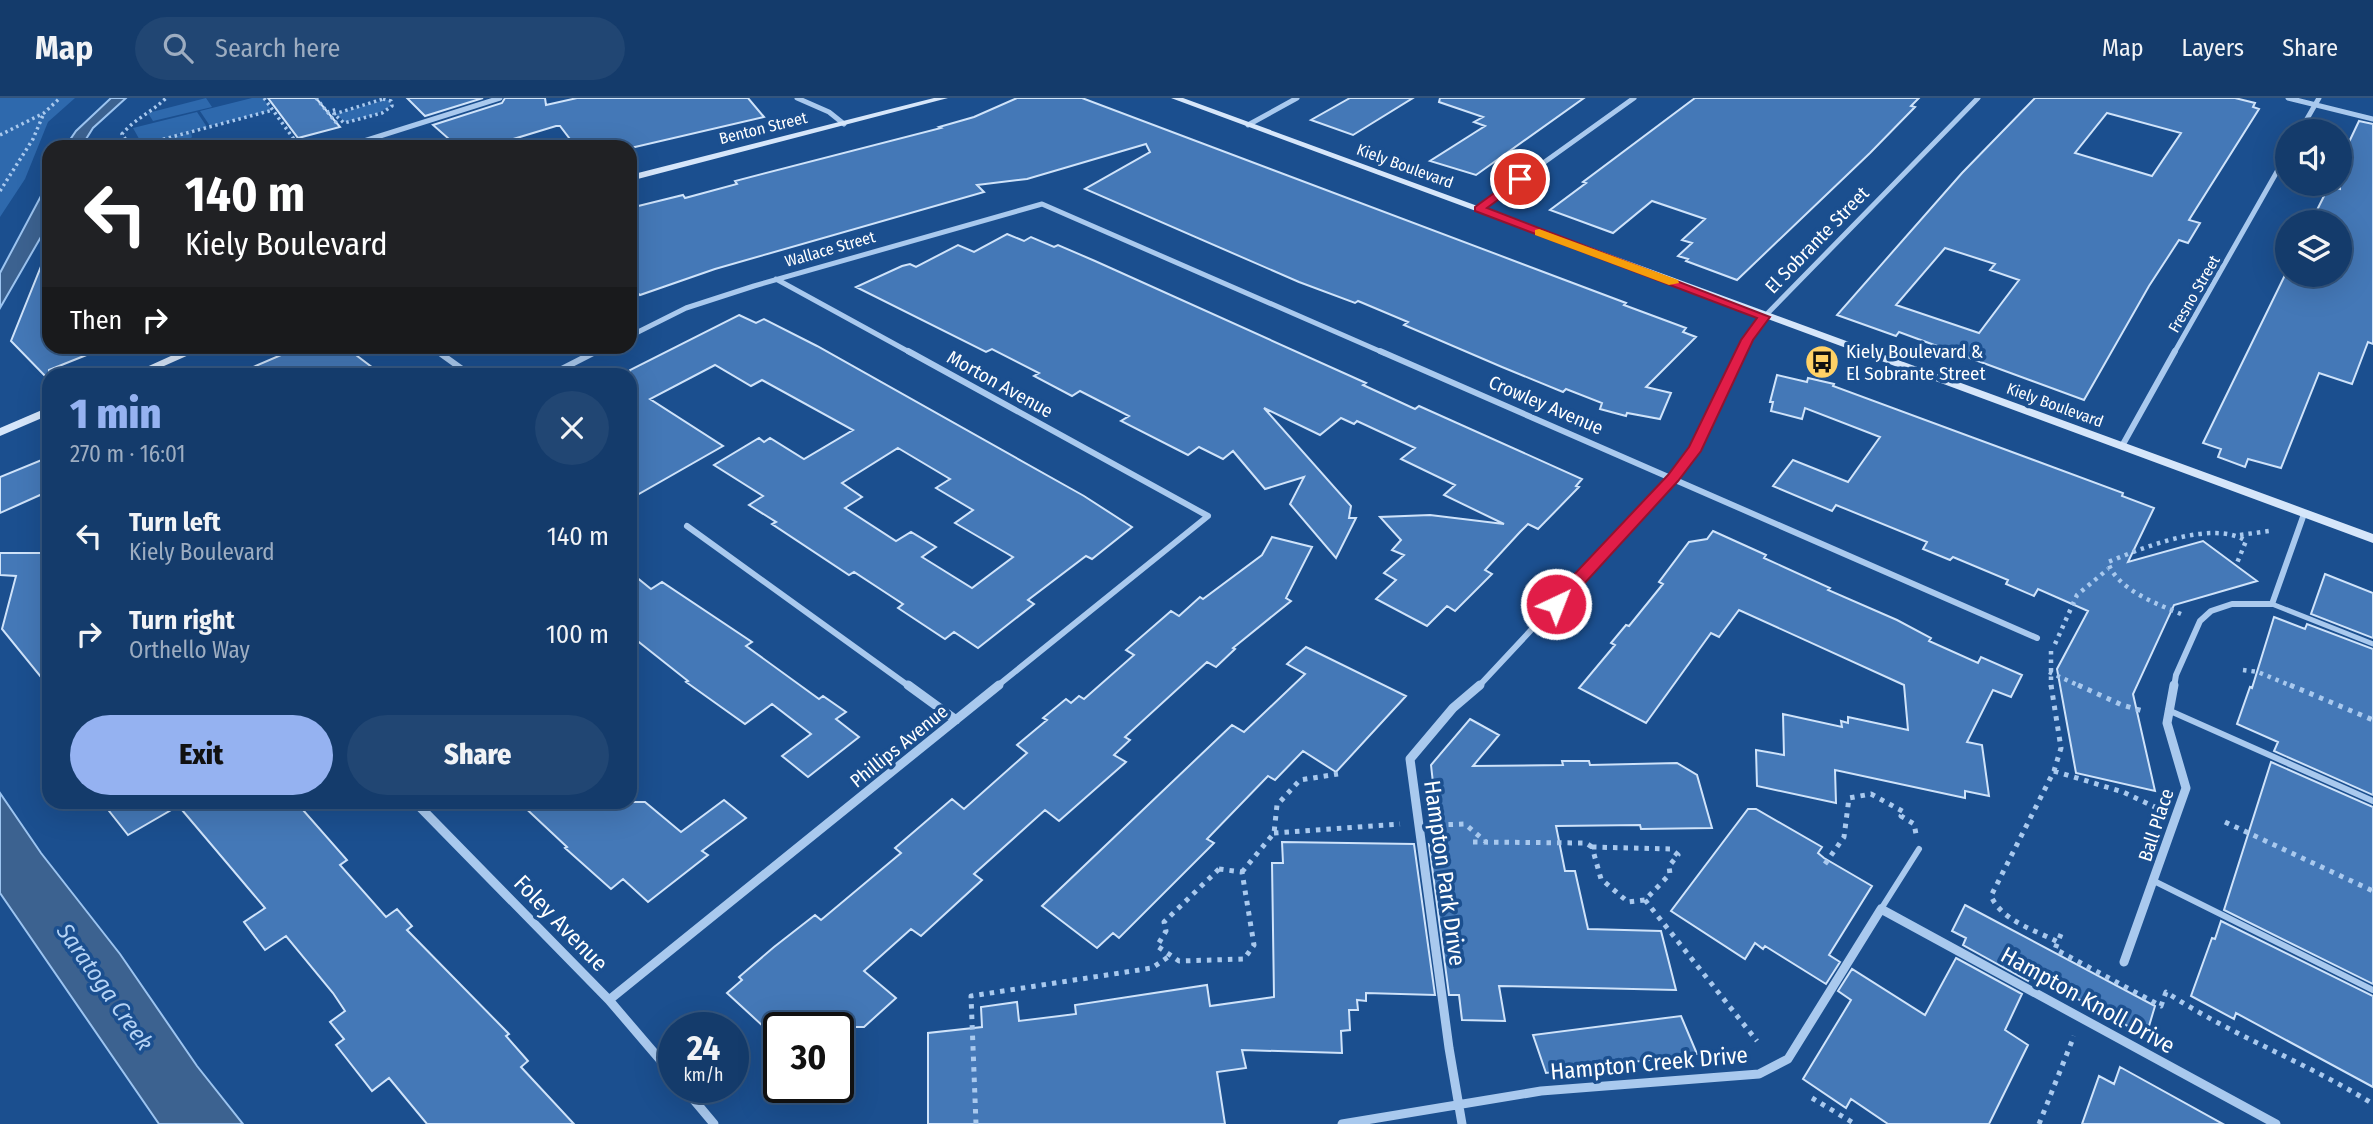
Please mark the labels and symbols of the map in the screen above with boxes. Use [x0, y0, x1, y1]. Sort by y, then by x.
street label: Benton Street [717, 108, 810, 148]
street label: Kiely Boulevard [1354, 140, 1456, 192]
pin [1490, 149, 1550, 209]
street label: El Sobrante Street [1760, 181, 1874, 298]
street label: Wallace Street [783, 227, 878, 271]
street label: Fresno Street [2164, 251, 2224, 336]
place label: Kiely Boulevard & El Sobrante Street [1846, 340, 1986, 385]
bus stop icon: Kiely Boulevard & El Sobrante Street [1803, 343, 1841, 381]
street label: Morton Avenue [943, 345, 1057, 423]
street label: Crowley Avenue [1485, 371, 1607, 439]
street label: Kiely Boulevard [2004, 379, 2106, 431]
position arrow [1519, 567, 1593, 641]
street label: Phillips Avenue [846, 700, 952, 792]
street label: Hampton Park Drive [1418, 779, 1472, 967]
street label: Ball Place [2133, 786, 2179, 864]
street label: Foley Avenue [508, 869, 614, 977]
water label: Saratoga Creek [50, 917, 159, 1056]
street label: Hampton Knoll Drive [1996, 941, 2180, 1059]
speed limit sign: 30 [763, 1012, 854, 1103]
street label: Hampton Creek Drive [1549, 1040, 1749, 1086]

